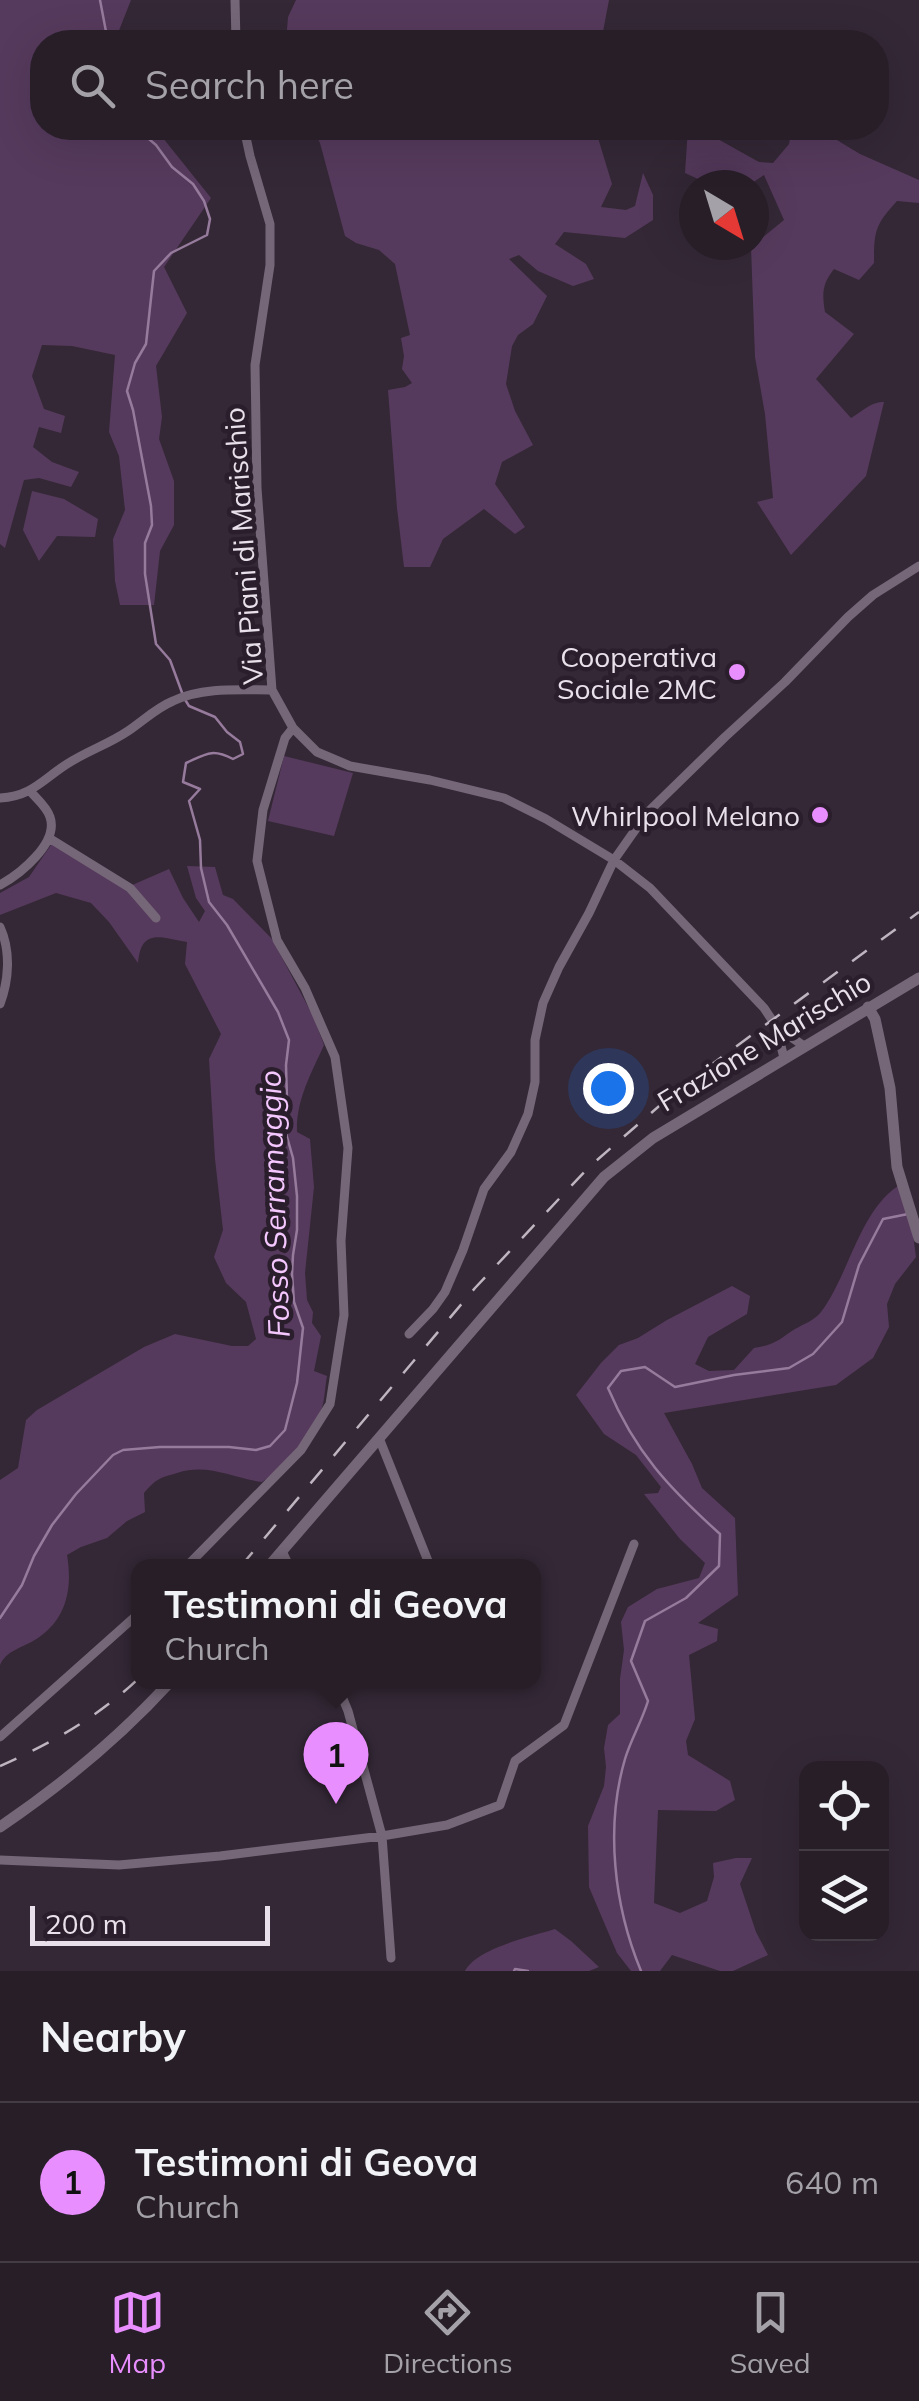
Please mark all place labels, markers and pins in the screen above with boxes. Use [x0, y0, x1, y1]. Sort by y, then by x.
place label: Cooperativa Sociale 2MC [557, 639, 717, 706]
marker: Cooperativa Sociale 2MC [726, 661, 748, 683]
place label: Whirlpool Melano [571, 798, 800, 833]
marker: Whirlpool Melano [809, 804, 831, 826]
pin: 1 [304, 1722, 368, 1804]

